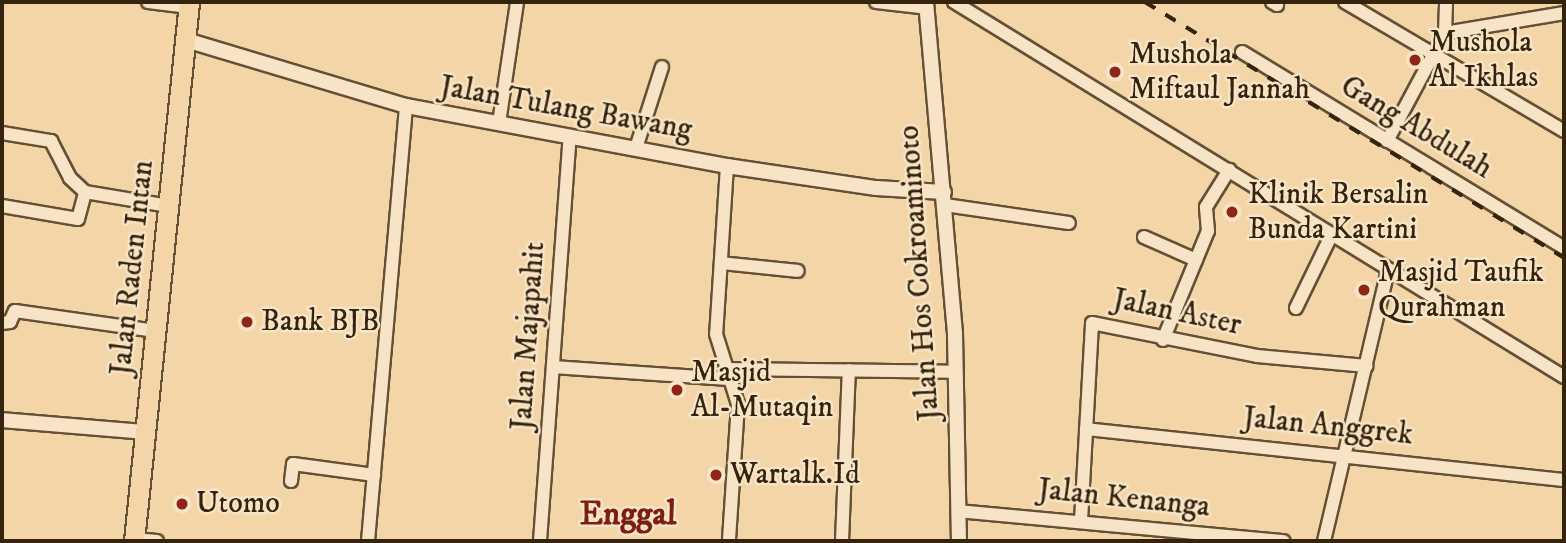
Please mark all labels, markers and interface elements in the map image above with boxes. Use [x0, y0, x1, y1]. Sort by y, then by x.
place label: Mushola Al Ikhlas [1429, 25, 1538, 96]
place label: Mushola Miftaul Jannah [1129, 37, 1310, 107]
marker: Mushola Al Ikhlas [1407, 52, 1423, 68]
marker: Mushola Miftaul Jannah [1107, 64, 1123, 80]
street label: Jalan Tulang Bawang [437, 69, 695, 149]
street label: Gang Abdulah [1334, 69, 1498, 187]
street label: Jalan Hos Cokroaminoto [892, 124, 948, 422]
street label: Jalan Raden Intan [104, 159, 162, 377]
place label: Klinik Bersalin Bunda Kartini [1248, 177, 1428, 247]
marker: Klinik Bersalin Bunda Kartini [1222, 202, 1242, 222]
street label: Jalan Majapahit [504, 241, 554, 431]
place label: Masjid Taufik Qurahman [1378, 255, 1544, 326]
street label: Jalan Aster [1110, 282, 1244, 344]
marker: Masjid Taufik Qurahman [1356, 282, 1372, 298]
place label: Bank BJB [261, 304, 379, 340]
marker: Bank BJB [239, 314, 255, 330]
place label: Masjid Al-Mutaqin [691, 355, 833, 426]
marker: Masjid Al-Mutaqin [669, 382, 685, 398]
street label: Jalan Anggrek [1241, 400, 1415, 454]
place label: Wartalk.Id [730, 457, 860, 493]
marker: Wartalk.Id [708, 467, 724, 483]
street label: Jalan Kenanga [1036, 472, 1212, 526]
place label: Utomo [196, 486, 280, 522]
district label: Enggal [580, 495, 676, 535]
marker: Utomo [174, 496, 190, 512]

